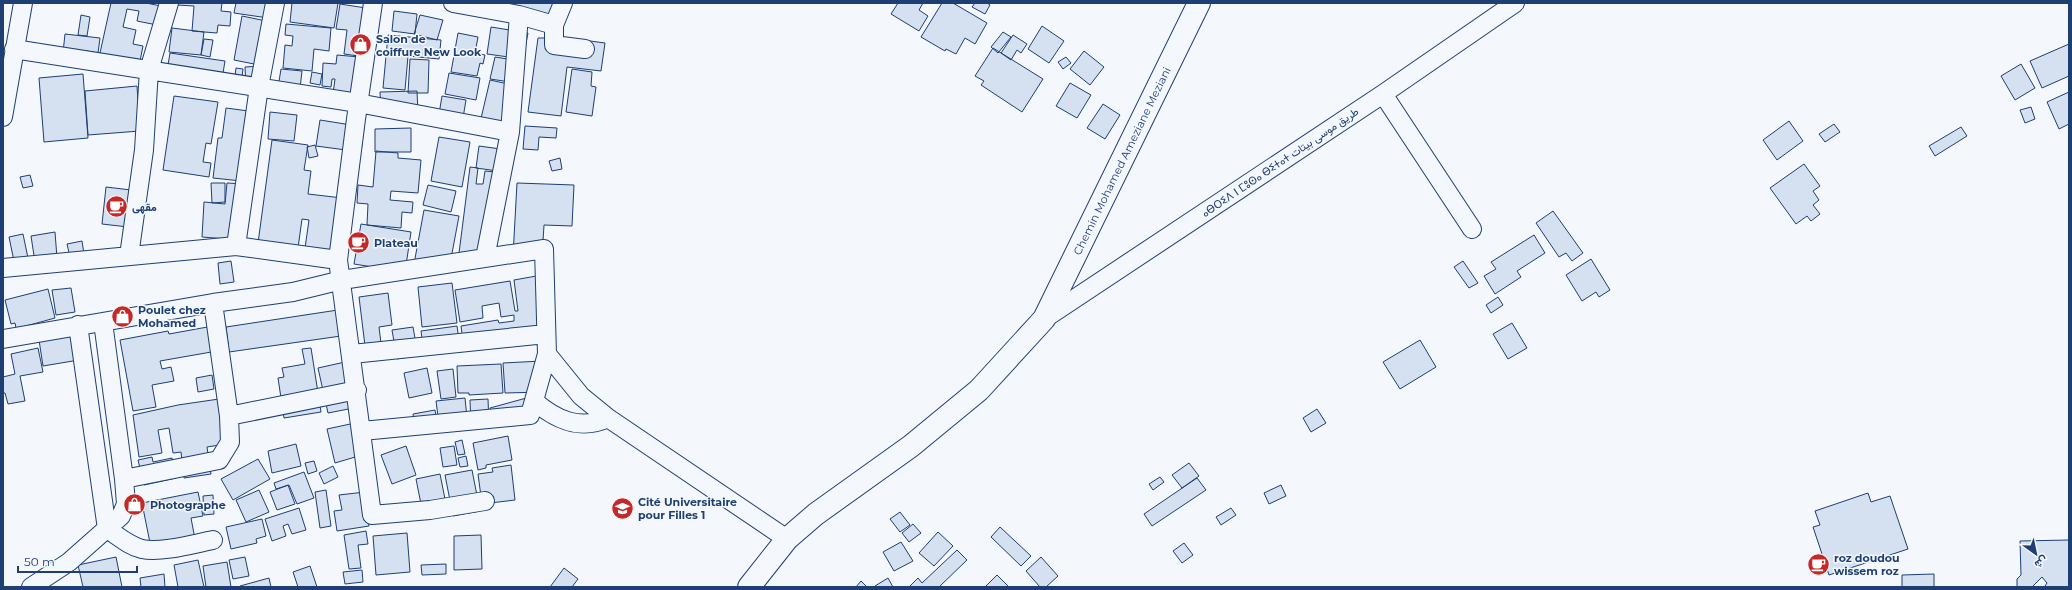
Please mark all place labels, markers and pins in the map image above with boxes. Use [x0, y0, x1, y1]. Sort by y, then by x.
shop icon: Salon de coiffure New Look [347, 32, 373, 58]
place label: Salon de coiffure New Look [376, 32, 482, 59]
cafe icon: مقهى [104, 194, 130, 220]
place label: مقهى [132, 200, 157, 214]
cafe icon: Plateau [346, 230, 372, 256]
place label: Plateau [374, 236, 418, 250]
shop icon: Poulet chez Mohamed [110, 303, 136, 329]
place label: Poulet chez Mohamed [138, 303, 206, 330]
shop icon: Photographe [121, 492, 147, 518]
school or university icon: Cité Universitaire pour Filles 1 [610, 495, 636, 521]
place label: Cité Universitaire pour Filles 1 [638, 495, 737, 522]
place label: Photographe [150, 498, 226, 512]
cafe icon: roz doudou wissem roz [1806, 551, 1832, 577]
place label: roz doudou wissem roz [1834, 551, 1900, 578]

